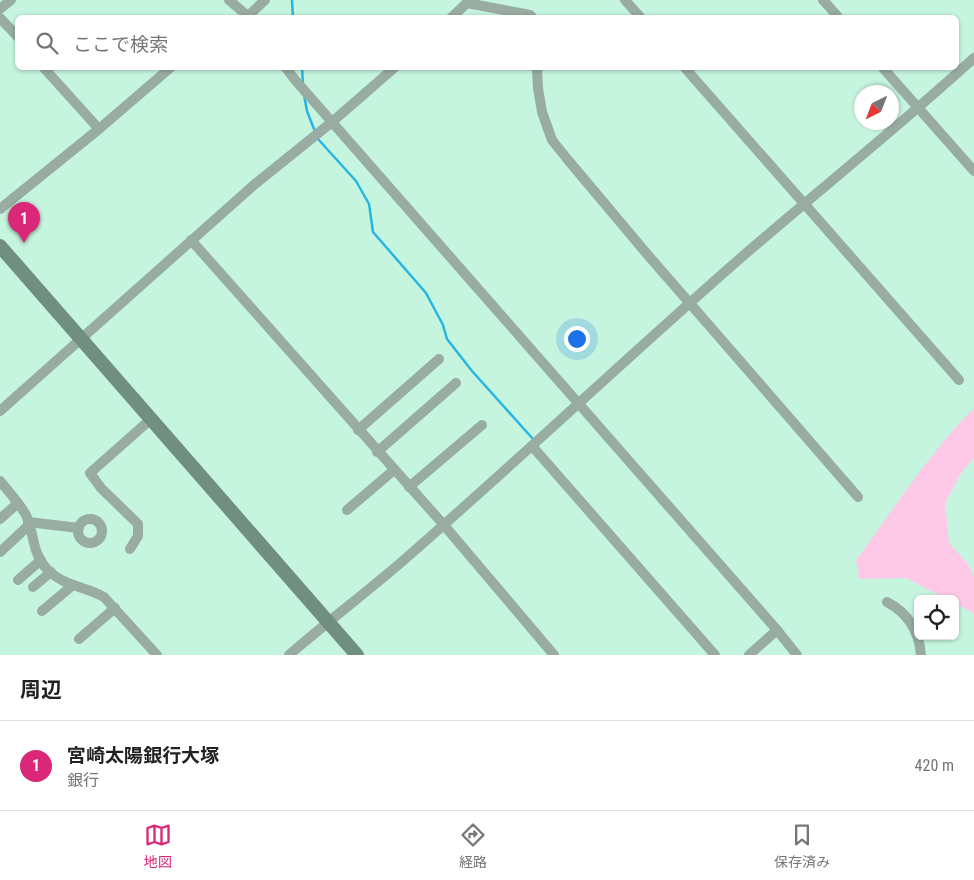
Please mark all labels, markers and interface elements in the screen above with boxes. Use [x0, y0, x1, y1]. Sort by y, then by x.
search box [15, 15, 959, 70]
icon: search [33, 29, 61, 57]
text: ここで検索 [73, 33, 168, 56]
north arrow [854, 85, 899, 130]
pin: 1 [8, 202, 40, 243]
your location [564, 326, 590, 352]
map controls [914, 595, 959, 640]
button: locate [914, 595, 959, 640]
text: 周辺 [20, 678, 62, 702]
text: 宮崎太陽銀行大塚 [67, 744, 219, 767]
text: 1 [32, 756, 40, 775]
text: 420 m [915, 756, 954, 775]
text: 銀行 [67, 771, 99, 790]
tab: 地図 [144, 821, 172, 871]
tab: 経路 [459, 821, 487, 871]
tab: 保存済み [774, 821, 830, 871]

